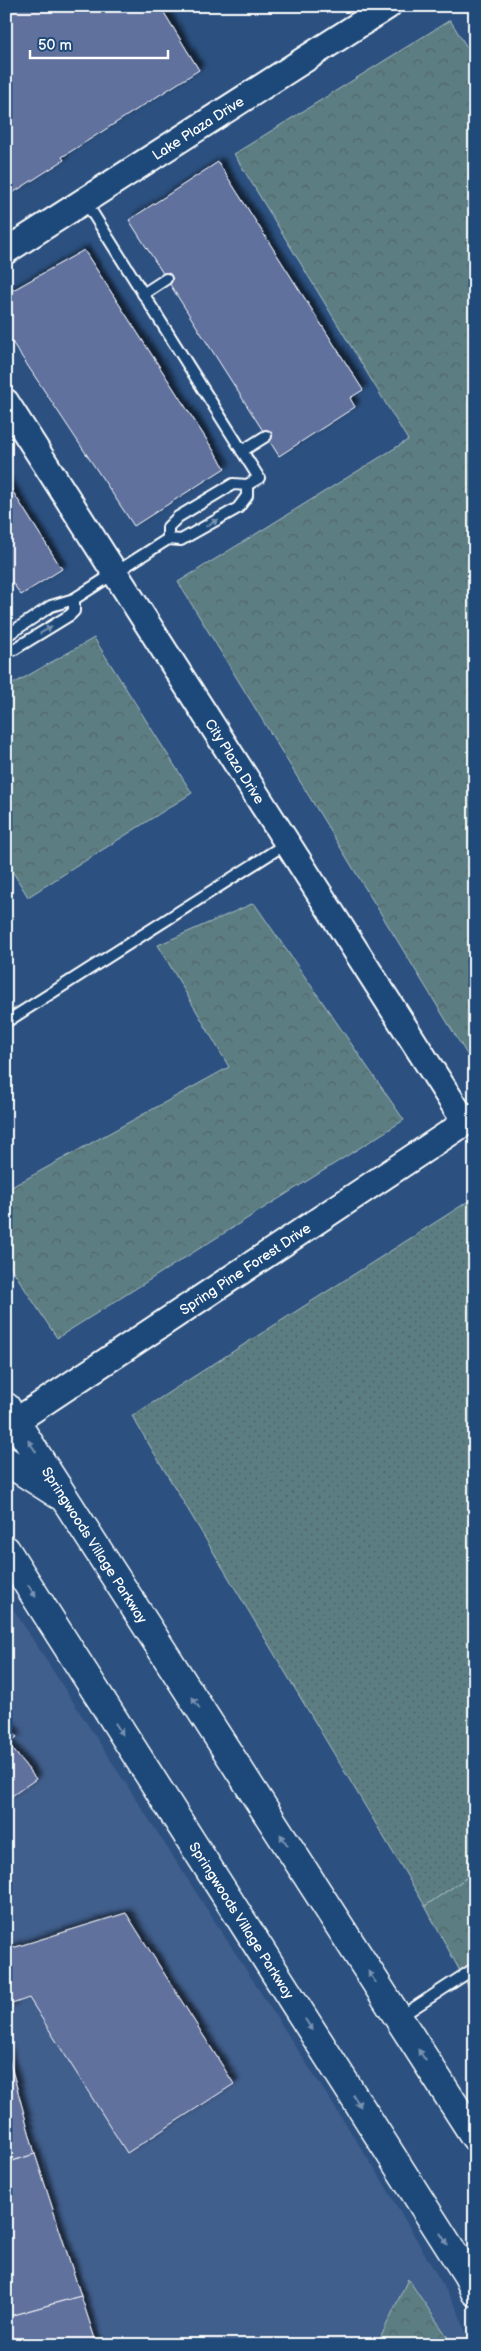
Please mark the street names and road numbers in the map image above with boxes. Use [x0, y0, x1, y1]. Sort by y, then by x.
street label: Lake Plaza Drive [149, 93, 247, 164]
street label: City Plaza Drive [201, 716, 268, 807]
street label: Spring Pine Forest Drive [177, 1220, 314, 1319]
street label: Springwoods Village Parkway [38, 1464, 151, 1627]
street label: Springwoods Village Parkway [185, 1839, 298, 2003]

